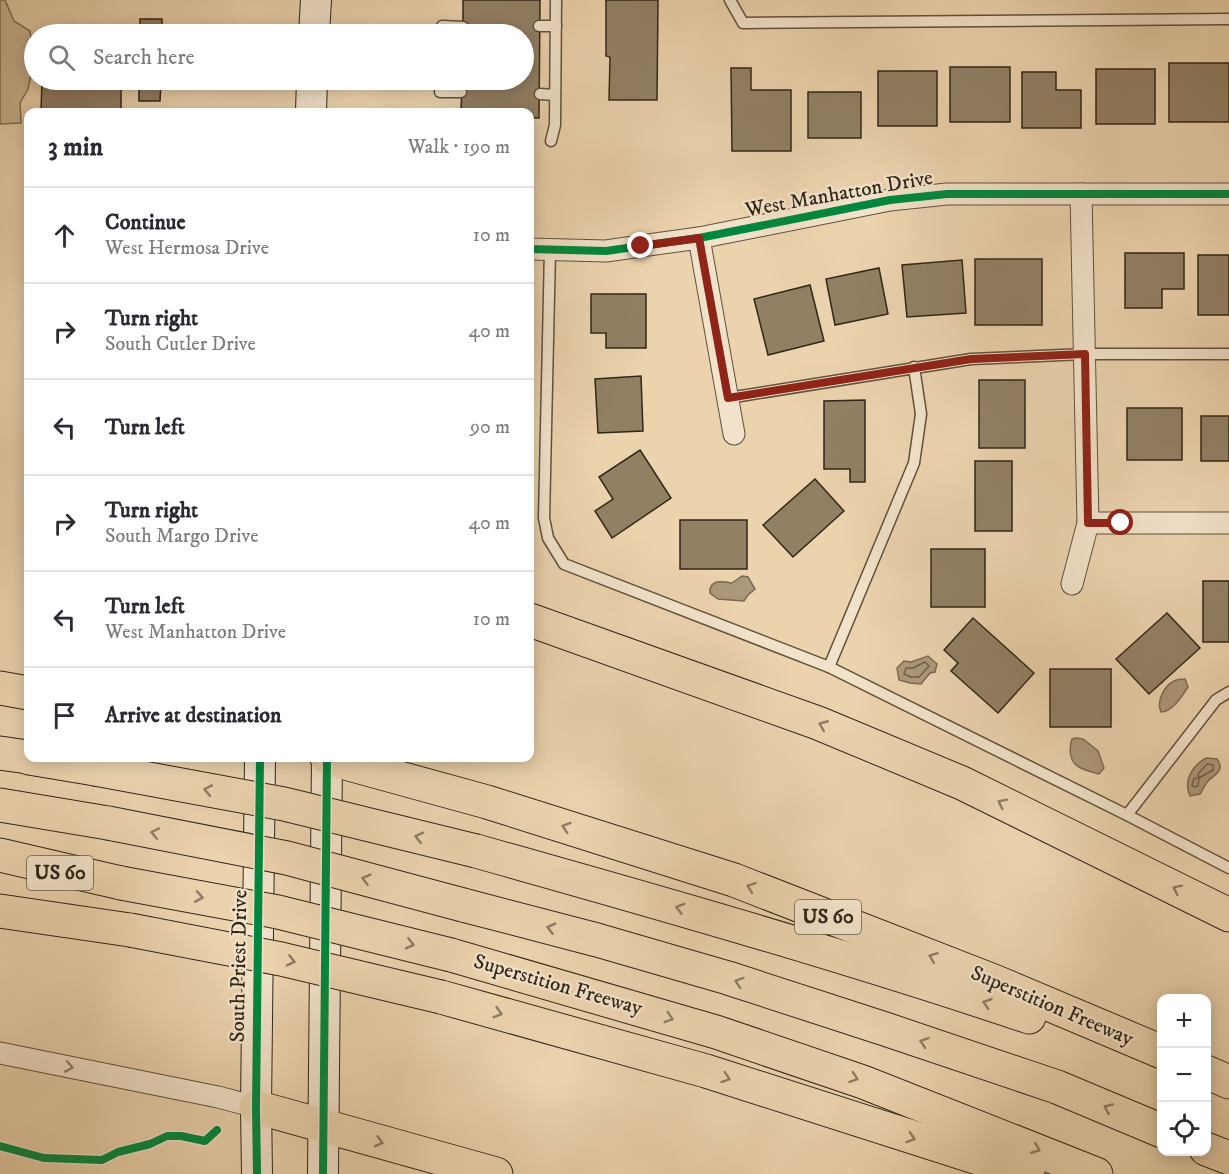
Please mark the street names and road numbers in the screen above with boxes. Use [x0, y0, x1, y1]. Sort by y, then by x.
street label: West Manhatton Drive [742, 165, 935, 223]
road number: US 60 [27, 856, 93, 890]
street label: South Priest Drive [225, 889, 253, 1043]
road number: US 60 [795, 900, 861, 934]
street label: Superstition Freeway [471, 948, 646, 1022]
street label: Superstition Freeway [967, 960, 1138, 1052]

